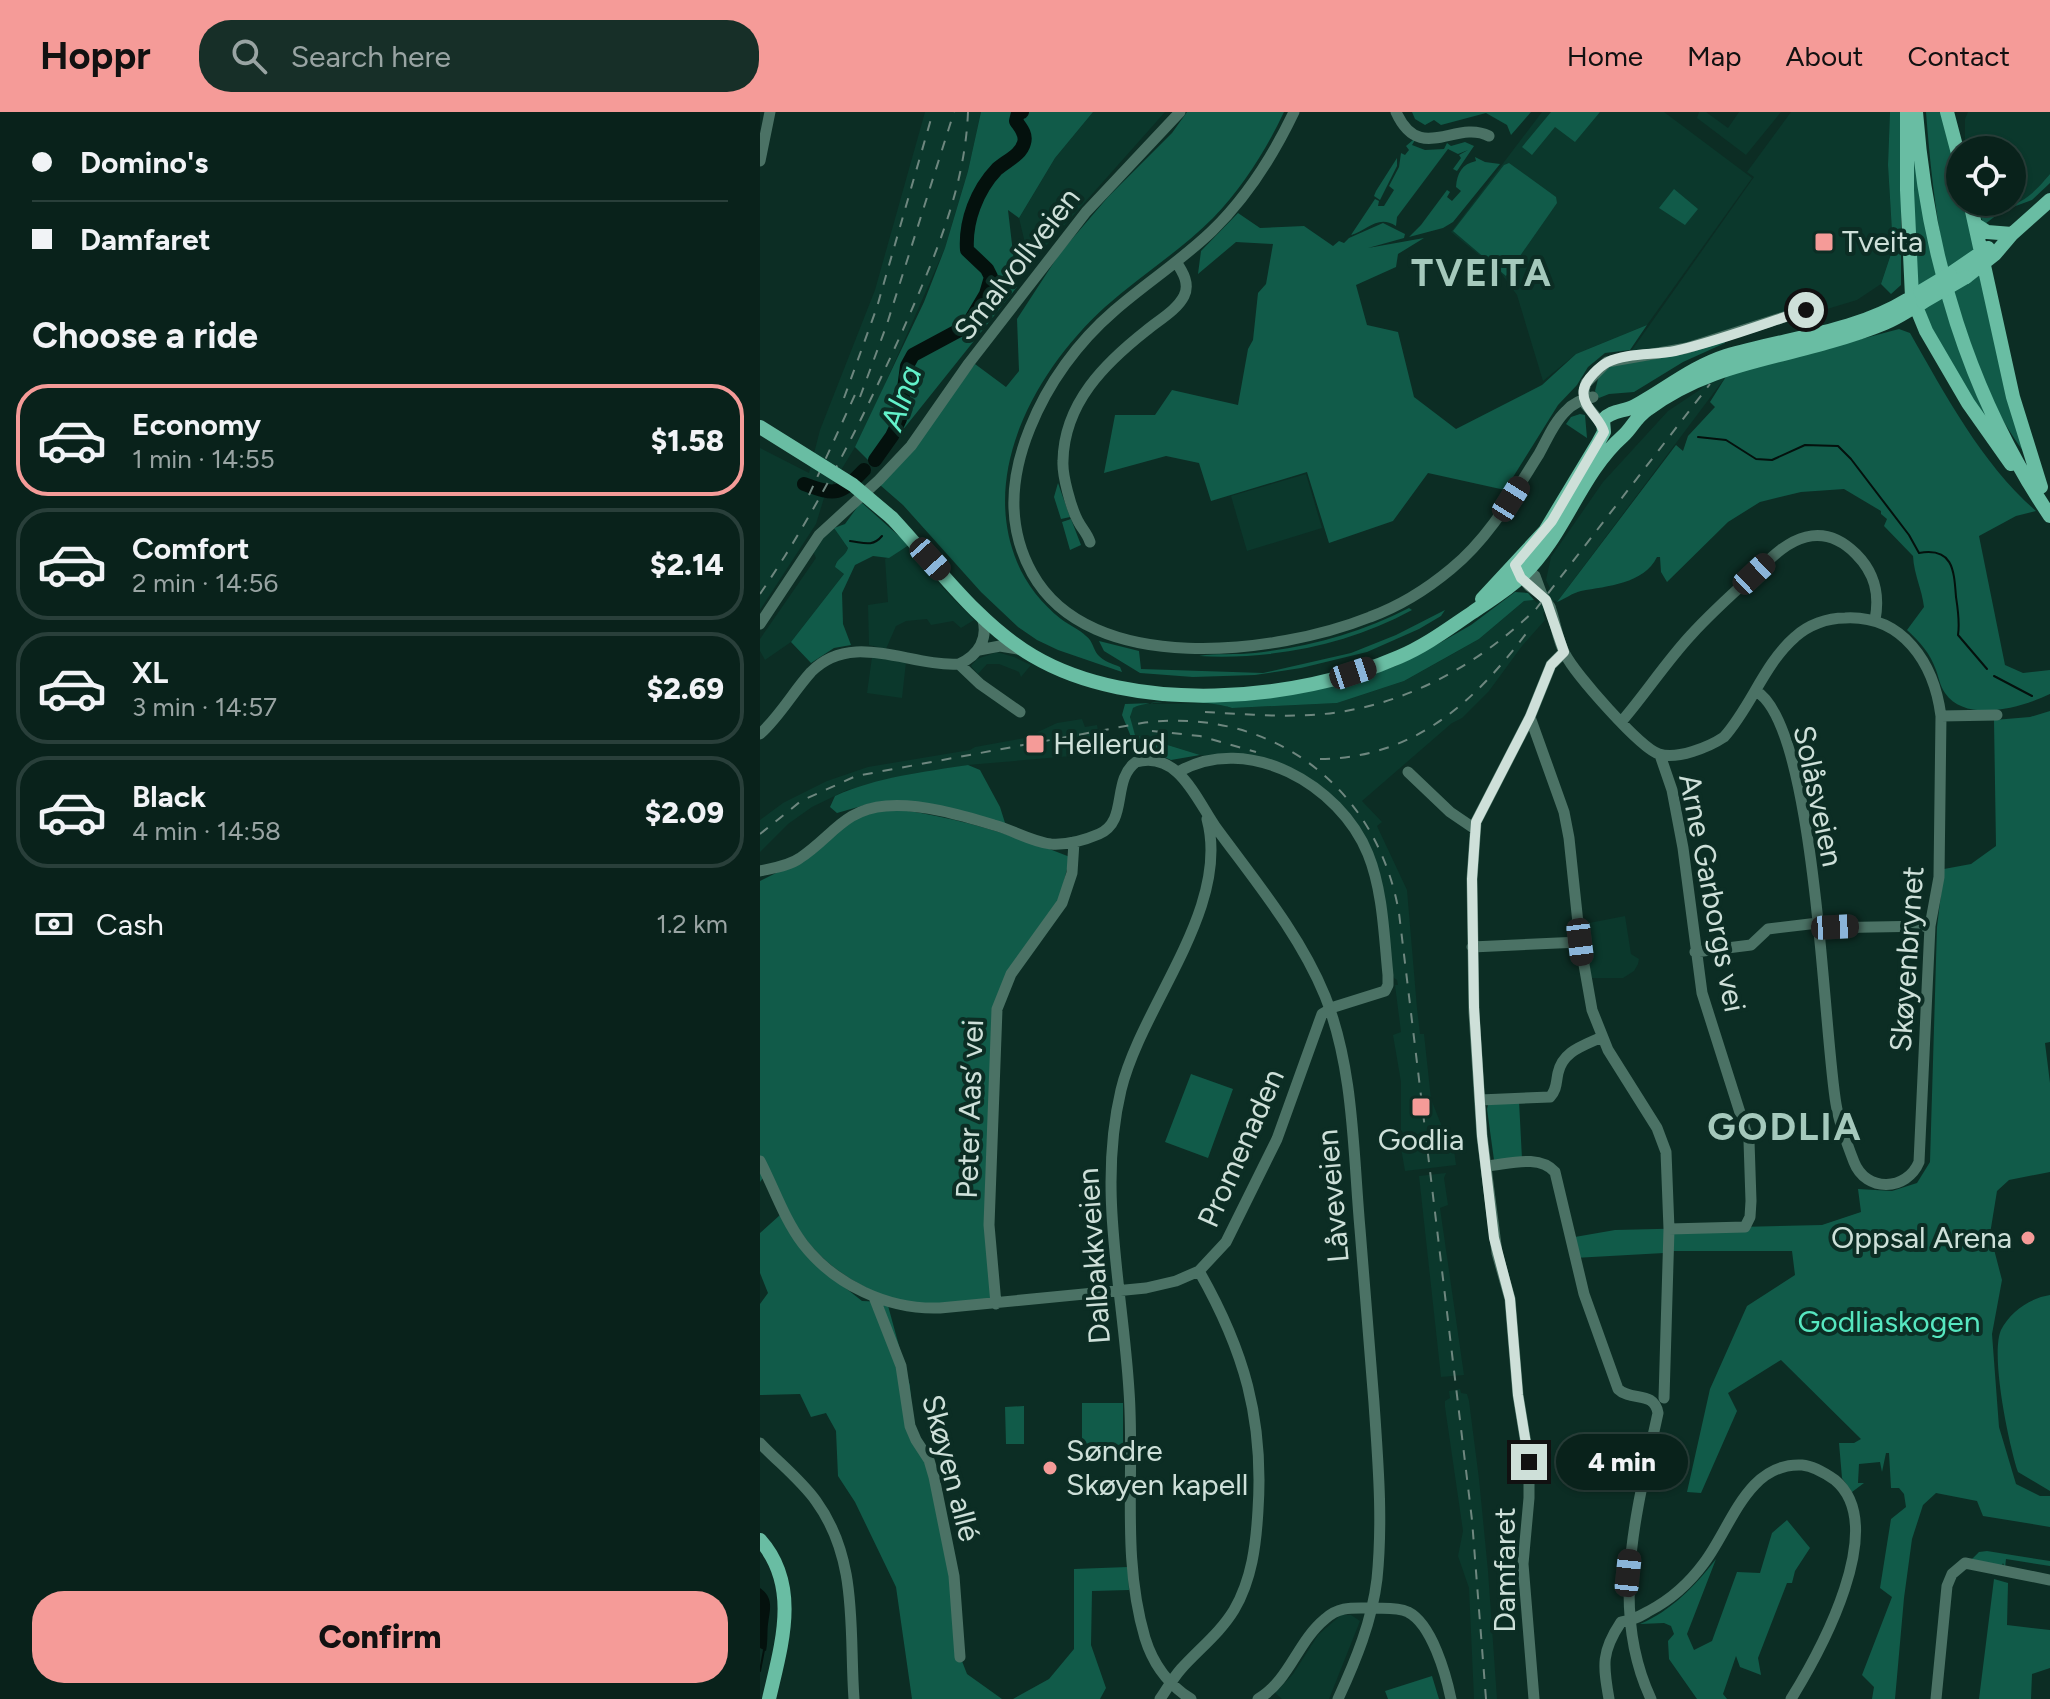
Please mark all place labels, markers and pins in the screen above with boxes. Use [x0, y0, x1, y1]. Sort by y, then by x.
place label: Tveita [1842, 223, 1923, 260]
marker: Tveita [1813, 231, 1835, 253]
place label: Hellerud [1053, 725, 1166, 762]
marker: Hellerud [1024, 733, 1046, 755]
marker: Godlia [1410, 1096, 1432, 1118]
place label: Godlia [1378, 1121, 1464, 1158]
place label: Oppsal Arena [1831, 1219, 2012, 1256]
marker: Oppsal Arena [2019, 1229, 2037, 1247]
place label: Søndre Skøyen kapell [1066, 1432, 1248, 1503]
marker: Søndre Skøyen kapell [1041, 1459, 1059, 1477]

